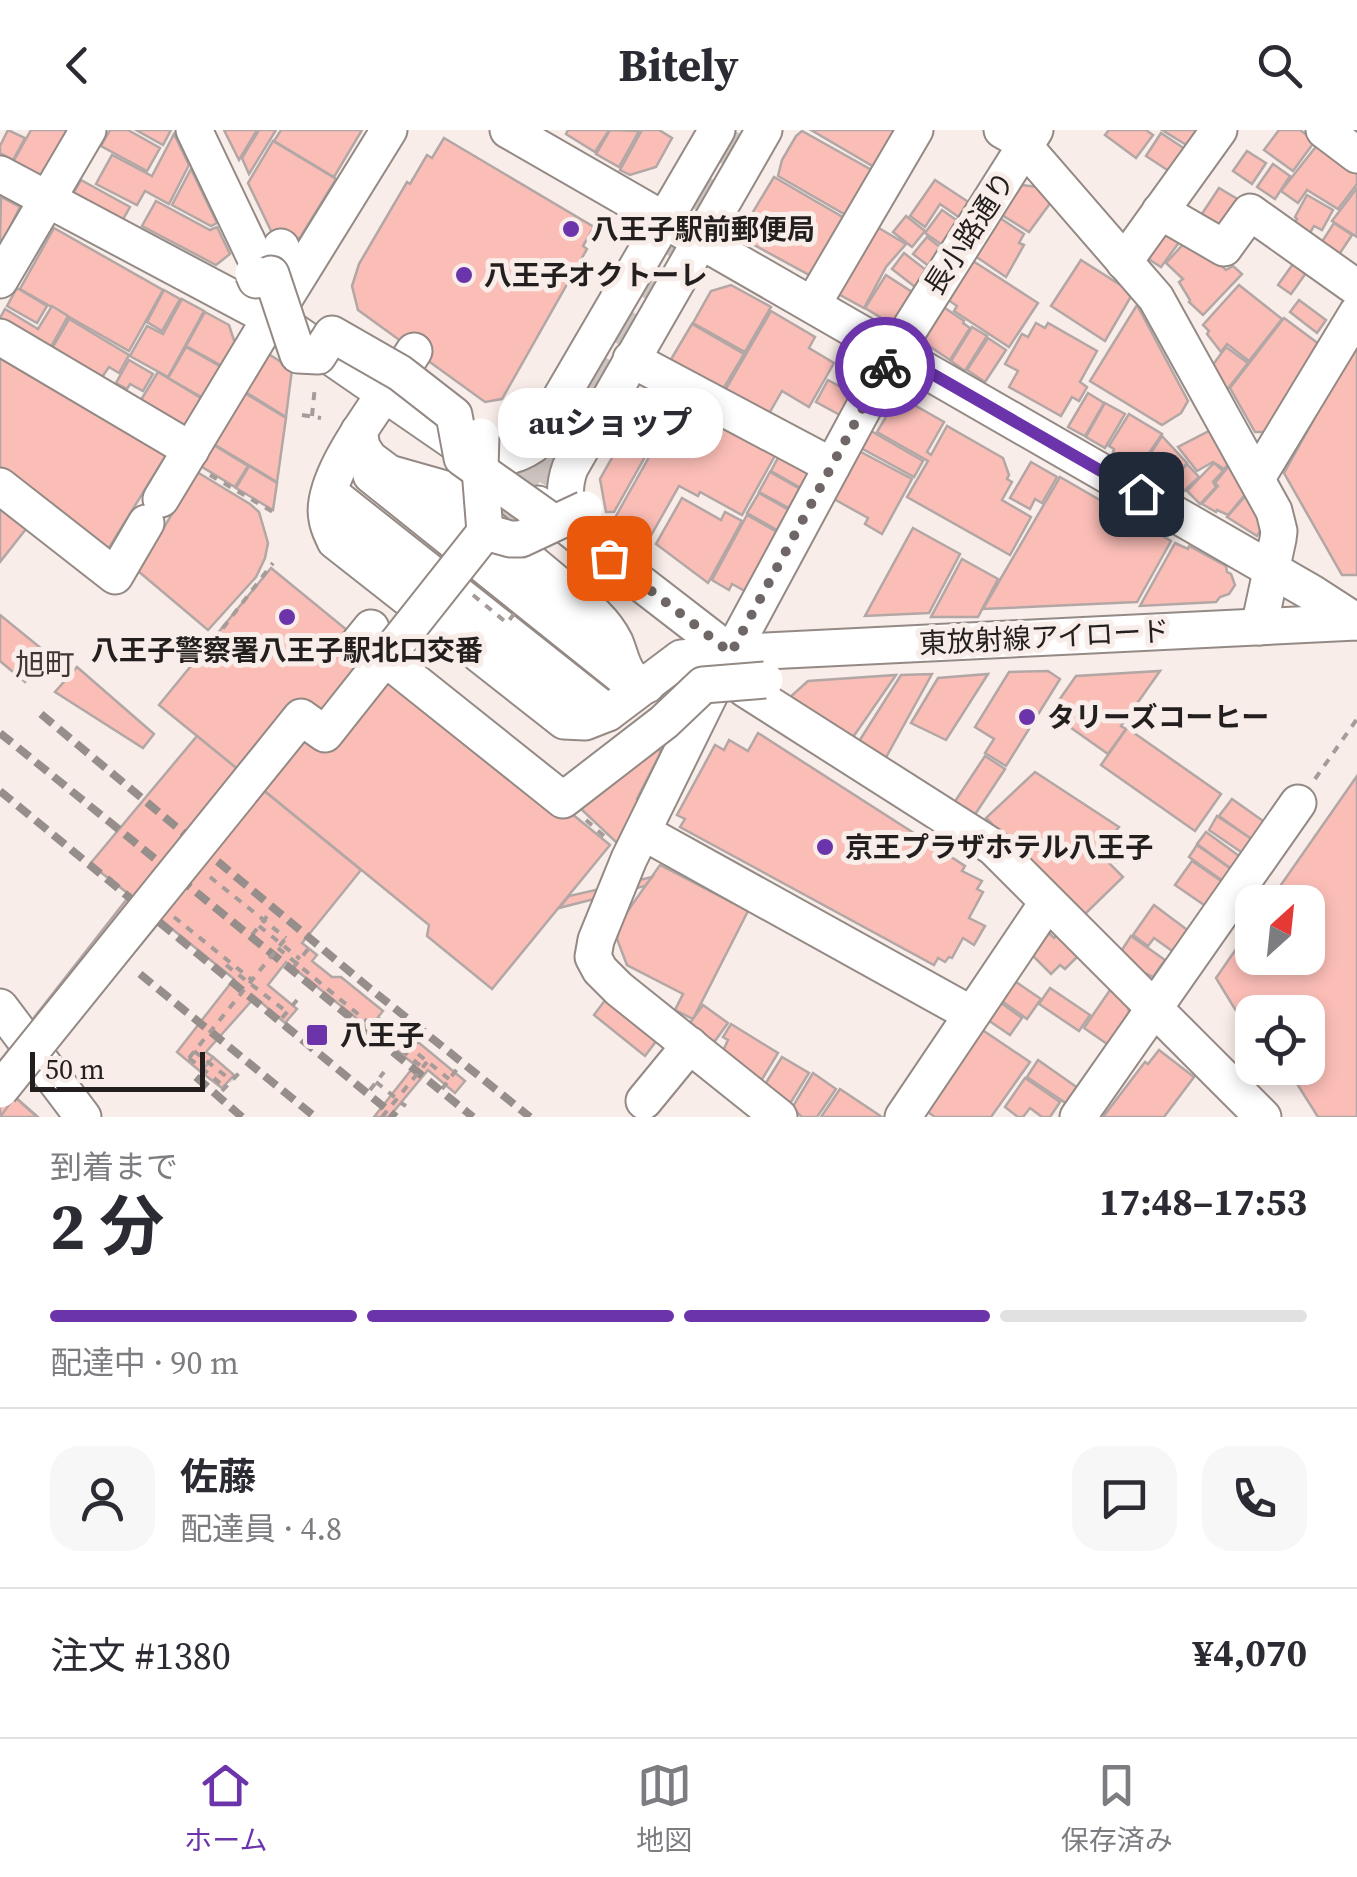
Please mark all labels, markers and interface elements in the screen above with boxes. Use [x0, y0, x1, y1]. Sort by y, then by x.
text: Bitely [618, 34, 739, 96]
icon: back [50, 38, 105, 93]
icon: search [1252, 38, 1307, 93]
street label: 長小路通り [915, 164, 1023, 302]
place label: 八王子駅前郵便局 [591, 210, 815, 248]
marker: 八王子駅前郵便局 [560, 218, 582, 240]
place label: 八王子オクトーレ [484, 256, 707, 294]
marker: 八王子オクトーレ [453, 264, 475, 286]
courier [835, 317, 935, 417]
icon: bike [858, 340, 913, 395]
callout: auショップ [496, 388, 722, 458]
text: auショップ [528, 401, 693, 445]
pin [1099, 452, 1184, 537]
icon: home [1114, 467, 1169, 522]
pin [567, 516, 652, 601]
icon: bag [582, 531, 637, 586]
marker: 八王子警察署八王子駅北口交番 [276, 606, 298, 628]
street label: 東放射線アイロード [918, 611, 1170, 663]
place label: 八王子警察署八王子駅北口交番 [91, 631, 483, 669]
district label: 旭町 [15, 644, 75, 685]
place label: タリーズコーヒー [1047, 698, 1270, 736]
marker: タリーズコーヒー [1016, 706, 1038, 728]
place label: 京王プラザホテル八王子 [845, 828, 1153, 866]
marker: 京王プラザホテル八王子 [814, 836, 836, 858]
north arrow [1235, 885, 1325, 975]
map controls [1235, 885, 1325, 1085]
button: locate [1235, 995, 1325, 1085]
place label: 八王子 [340, 1016, 424, 1054]
marker: 八王子 [304, 1022, 330, 1048]
scale bar [30, 1047, 205, 1091]
text: 50 m [45, 1050, 105, 1088]
text: 到着まで [50, 1145, 178, 1189]
text: 17:48–17:53 [1099, 1176, 1307, 1228]
text: 2 分 [50, 1182, 164, 1271]
text: 配達中 · 90 m [50, 1341, 239, 1385]
button: person [50, 1446, 155, 1551]
button: chat [1072, 1446, 1177, 1551]
button: phone [1202, 1446, 1307, 1551]
text: 佐藤 [180, 1451, 256, 1503]
text: 配達員 · 4.8 [180, 1507, 342, 1551]
text: ¥4,070 [1193, 1627, 1307, 1679]
text: 注文 #1380 [50, 1630, 231, 1682]
tab: ホーム [184, 1758, 267, 1859]
tab: 地図 [636, 1758, 692, 1859]
tab: 保存済み [1061, 1758, 1173, 1859]

